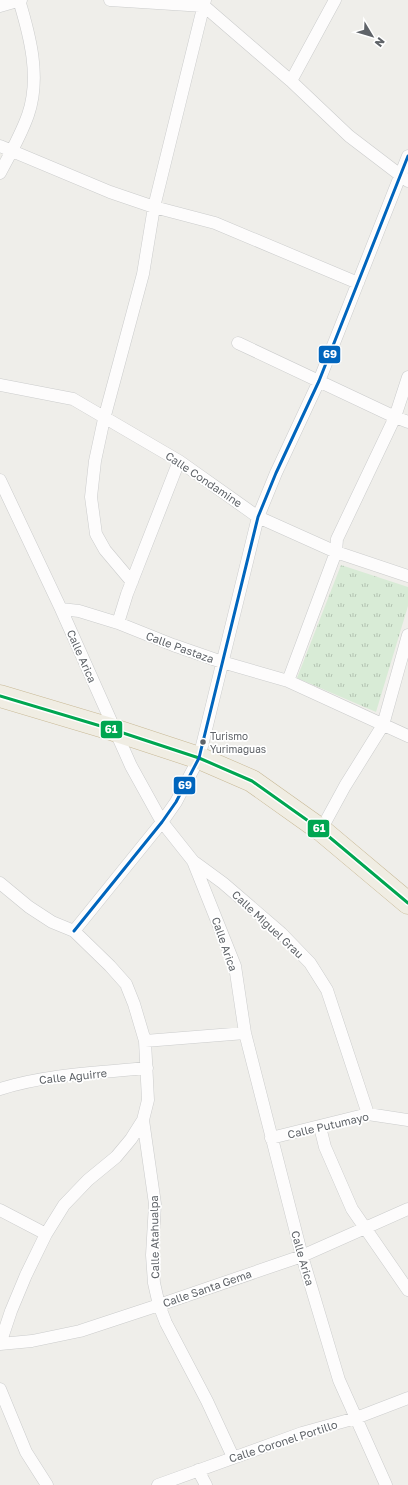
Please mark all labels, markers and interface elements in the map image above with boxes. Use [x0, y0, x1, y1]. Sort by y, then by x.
north arrow [352, 16, 392, 56]
text: N [373, 35, 388, 50]
line badge: 69 [318, 345, 341, 364]
text: 69 [323, 347, 337, 360]
street label: Calle Condamine [163, 449, 245, 509]
street label: Calle Arica [65, 628, 99, 684]
street label: Calle Pastaza [144, 629, 216, 665]
line badge: 61 [100, 720, 123, 739]
text: 61 [105, 722, 118, 735]
place label: Turismo Yurimaguas [210, 730, 266, 755]
marker: Turismo Yurimaguas [198, 737, 208, 747]
line badge: 69 [173, 776, 196, 795]
text: 69 [178, 778, 192, 791]
line badge: 61 [307, 819, 330, 838]
text: 61 [313, 821, 326, 834]
street label: Calle Miguel Grau [230, 888, 306, 960]
street label: Calle Arica [210, 915, 240, 973]
street label: Calle Aguirre [38, 1066, 108, 1086]
street label: Calle Putumayo [286, 1109, 370, 1141]
street label: Calle Atahualpa [147, 1195, 161, 1279]
street label: Calle Arica [289, 1229, 317, 1287]
street label: Calle Santa Gema [161, 1267, 253, 1309]
street label: Calle Coronel Portillo [227, 1417, 339, 1465]

